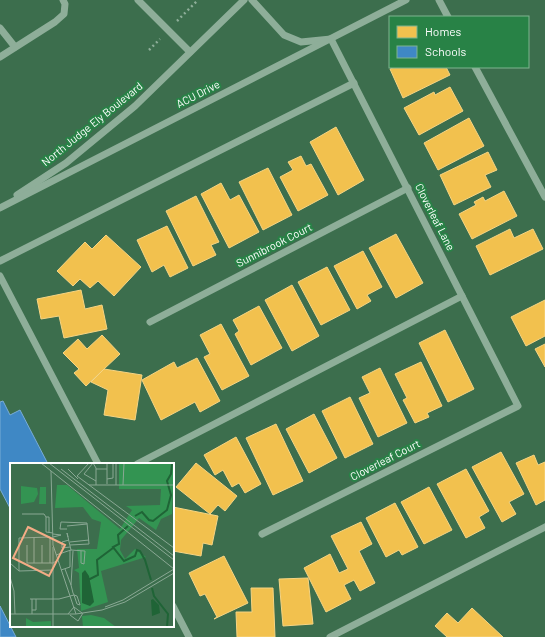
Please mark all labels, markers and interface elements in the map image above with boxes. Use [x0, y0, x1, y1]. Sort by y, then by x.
legend [389, 16, 529, 68]
text: Homes [425, 24, 462, 38]
text: Schools [425, 44, 466, 58]
street label: ACU Drive [174, 77, 222, 110]
street label: North Judge Ely Boulevard [39, 79, 145, 168]
street label: Cloverleaf Lane [413, 181, 458, 253]
street label: Sunnibrook Court [234, 220, 314, 269]
street label: Cloverleaf Court [348, 436, 422, 483]
inset map [10, 463, 174, 627]

